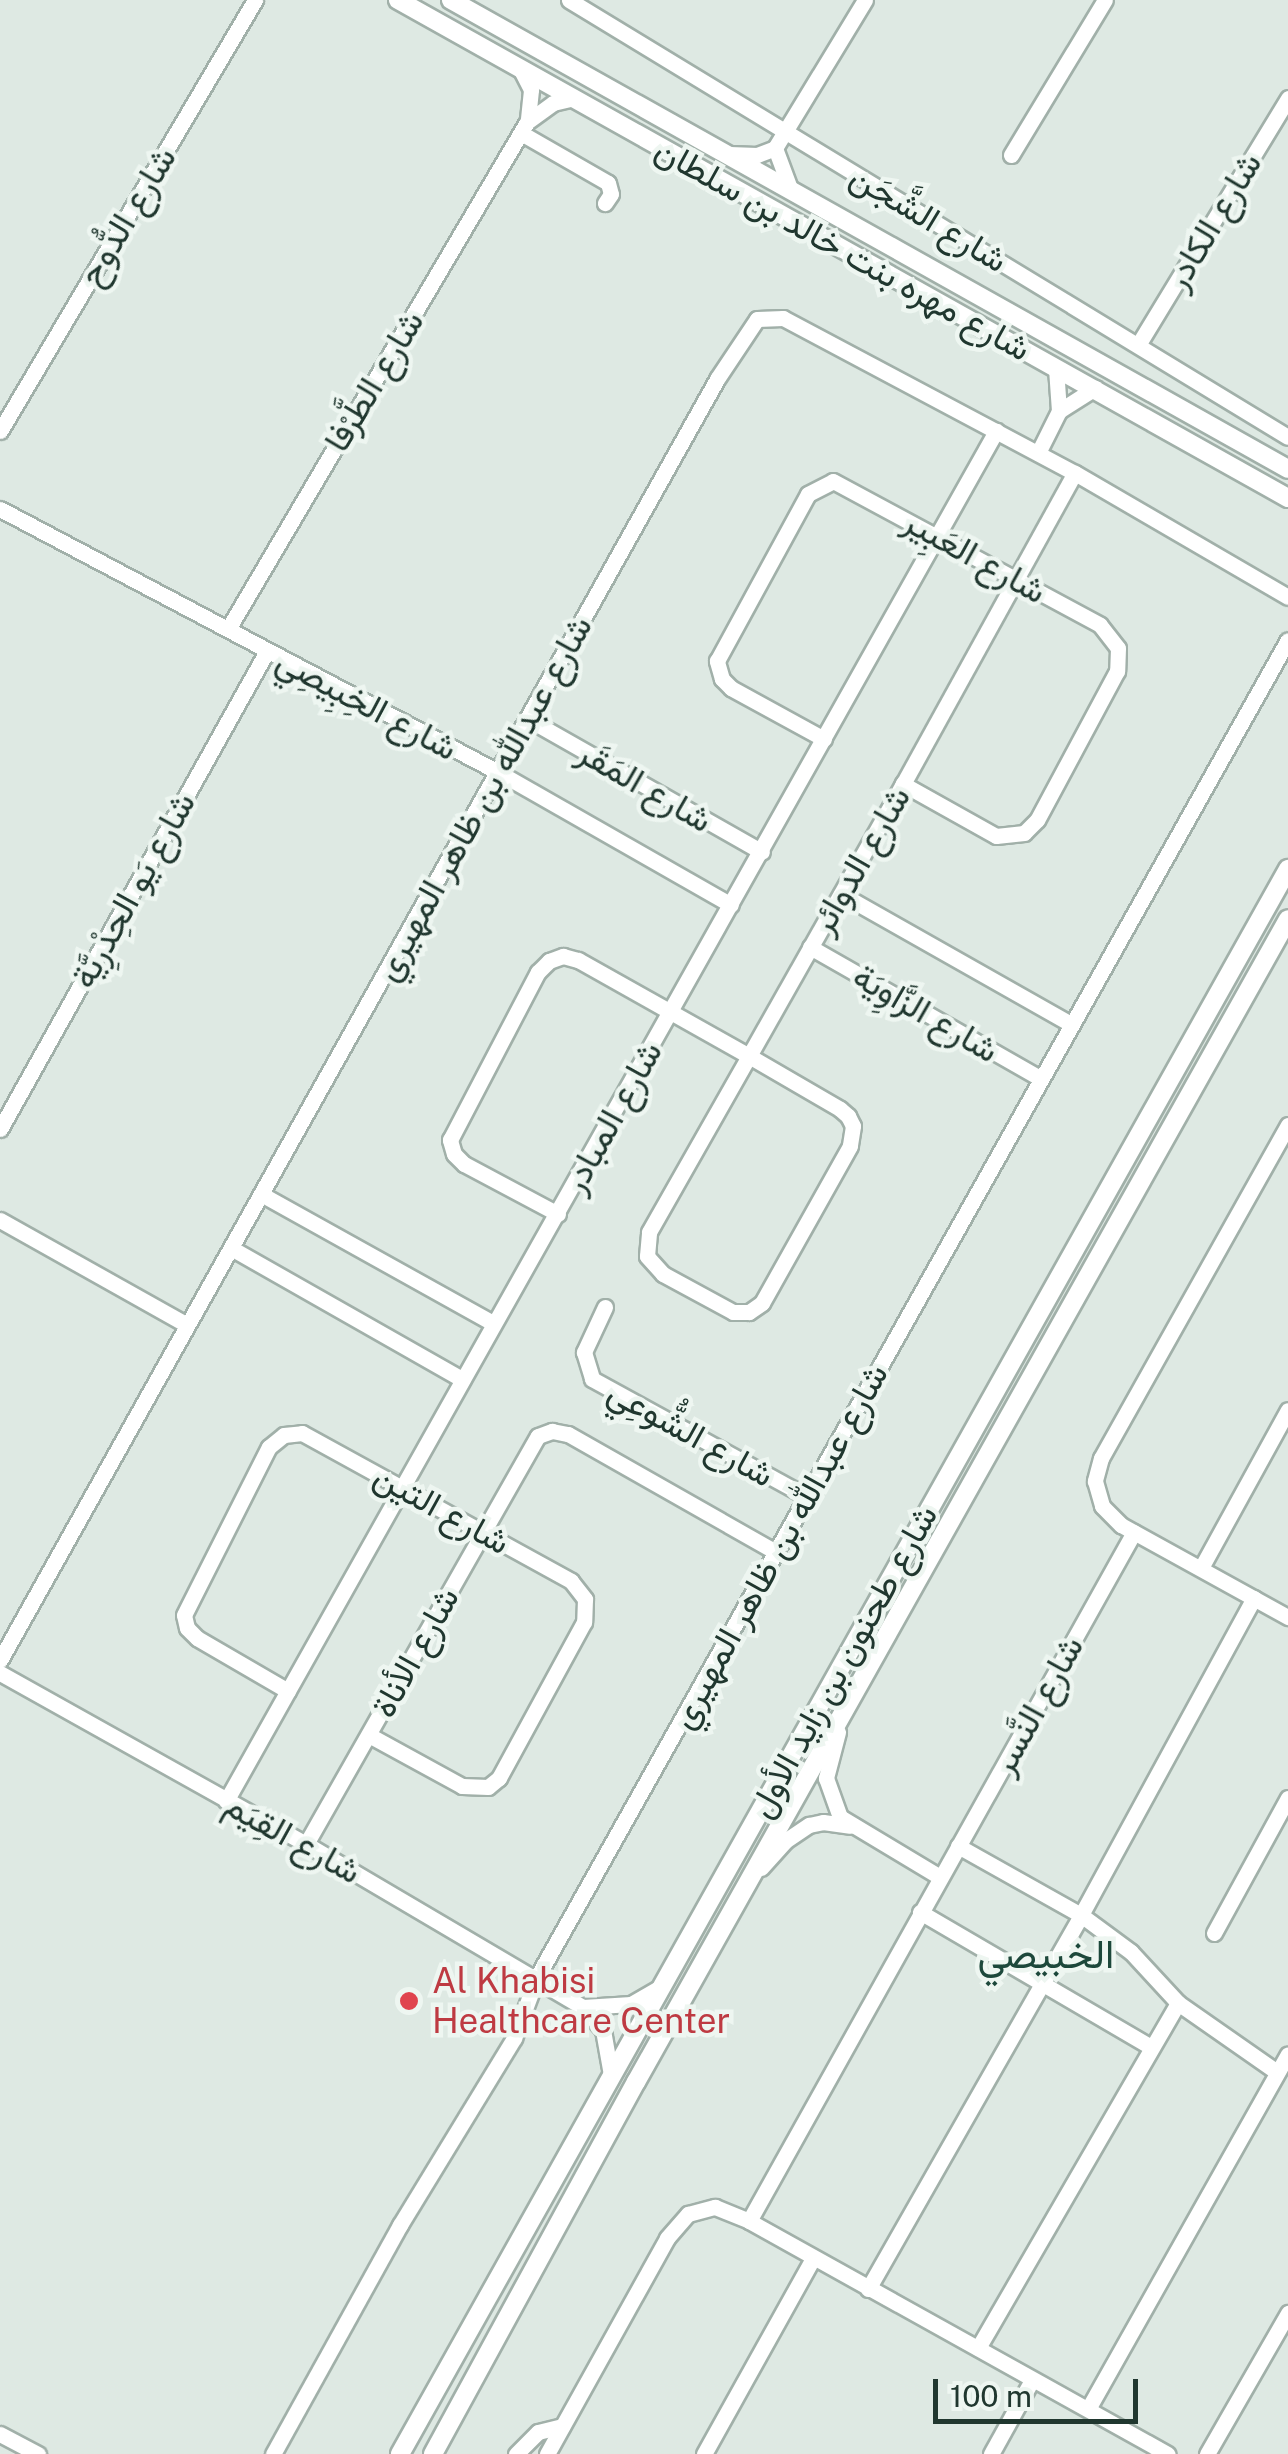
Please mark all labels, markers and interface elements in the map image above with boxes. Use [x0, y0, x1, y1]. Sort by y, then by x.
street label: شارع مهره بنت خالد بن سلطان [648, 128, 1038, 370]
street label: شارع الدُّوح [69, 139, 185, 293]
street label: شارع الكادر [1156, 145, 1270, 297]
street label: شارع الشَّجَن [843, 155, 1015, 281]
street label: شارع الطَّرْفا [316, 303, 432, 459]
street label: شارع العَبِير [896, 500, 1054, 612]
street label: شارع عبدالله بن ظاهر المهيري [365, 608, 601, 988]
street label: شارع الخِبِيصِي [269, 639, 465, 769]
street label: شارع المَقَر [570, 731, 720, 841]
street label: شارع الدوائر [801, 779, 919, 941]
street label: شارع يَو الحِدْرِيَّة [62, 785, 204, 995]
street label: شارع الزَّاوِيَة [846, 955, 1006, 1071]
street label: شارع المبادر [553, 1034, 671, 1200]
street label: شارع عبدالله بن ظاهر المهيري [661, 1356, 897, 1736]
street label: شارع الشُّوعِي [601, 1370, 781, 1496]
street label: شارع التين [367, 1455, 517, 1563]
street label: شارع طحنون بن زايد الأول [740, 1497, 946, 1825]
street label: شارع الأناة [362, 1580, 468, 1724]
street label: شارع النَّسر [982, 1628, 1092, 1782]
street label: شارع القِيَم [217, 1783, 369, 1893]
district label: الخبيصي [978, 1930, 1114, 1978]
place label: Al Khabisi Healthcare Center [432, 1960, 730, 2042]
marker: Al Khabisi Healthcare Center [396, 1988, 422, 2014]
scale bar [938, 2359, 1143, 2421]
text: 100 m [950, 2378, 1032, 2414]

